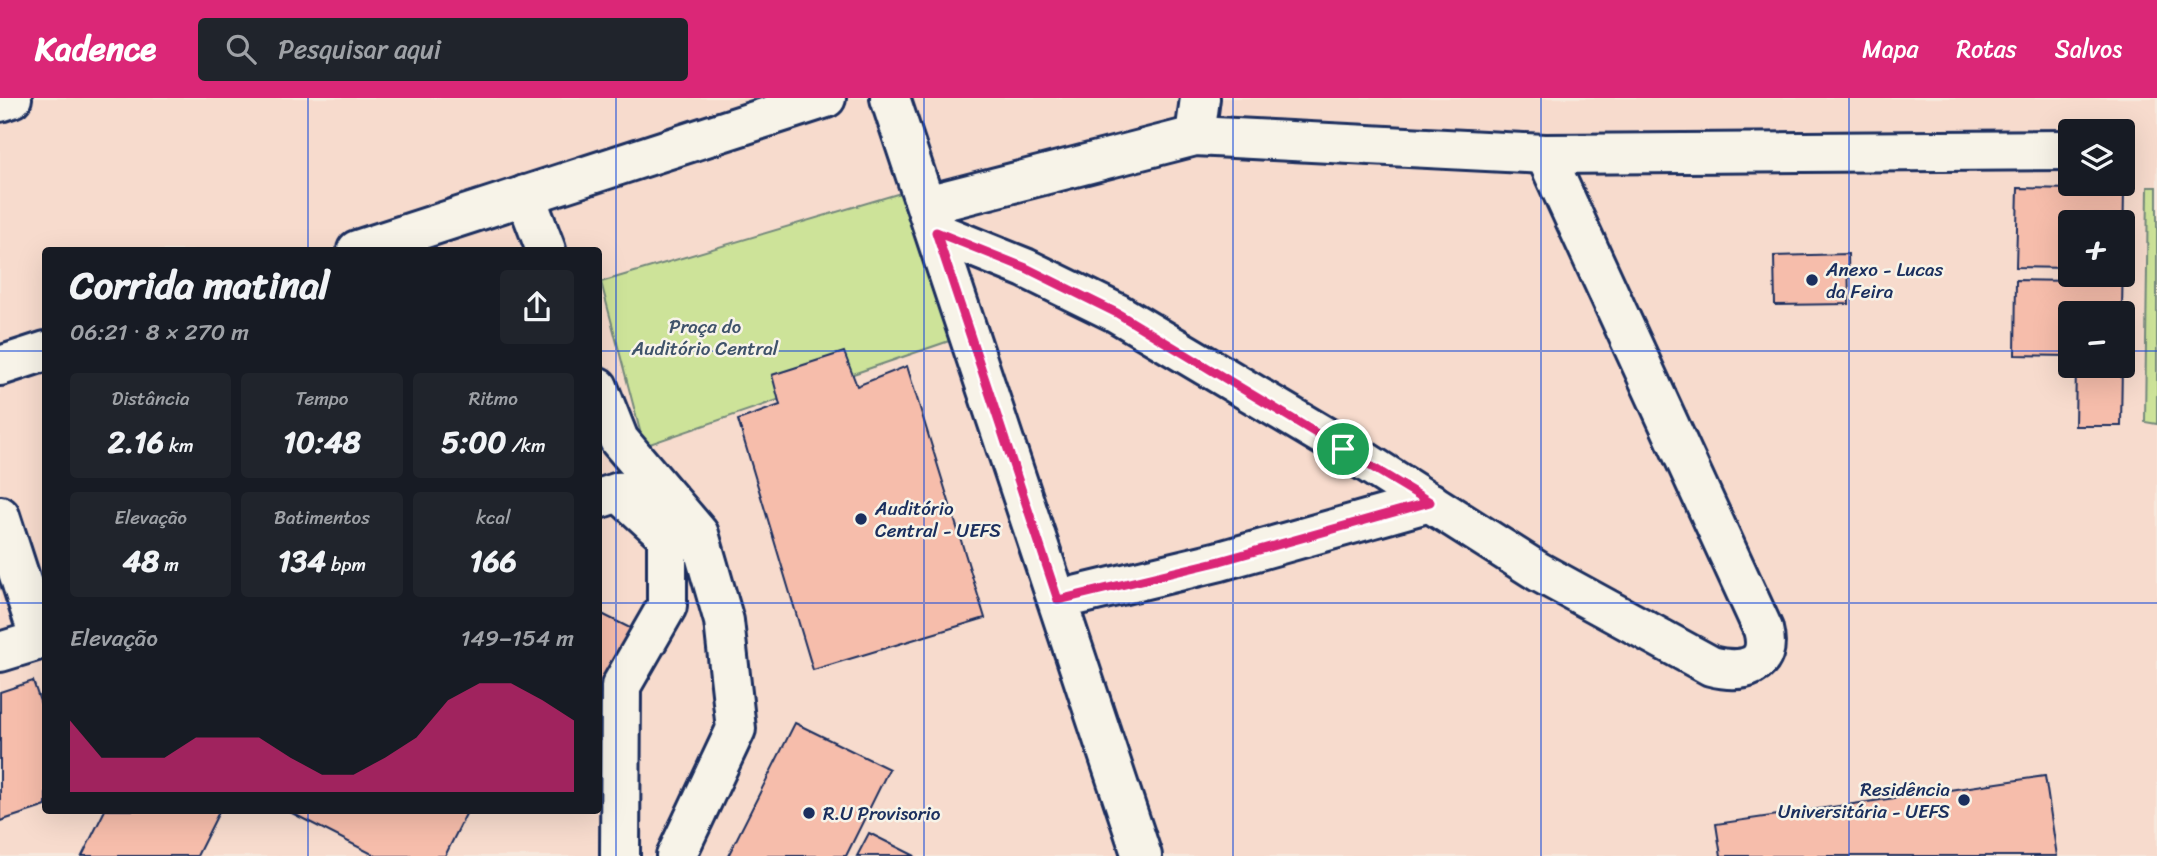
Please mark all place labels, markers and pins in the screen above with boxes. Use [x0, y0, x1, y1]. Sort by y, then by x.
place label: Anexo - Lucas da Feira [1825, 253, 1944, 308]
marker: Anexo - Lucas da Feira [1804, 272, 1820, 288]
pin [1313, 419, 1373, 479]
place label: Auditório Central - UEFS [874, 492, 1001, 547]
marker: Auditório Central - UEFS [853, 511, 869, 527]
place label: Residência Universitária - UEFS [1778, 773, 1950, 828]
marker: Residência Universitária - UEFS [1956, 792, 1972, 808]
place label: R.U Provisorio [823, 797, 941, 830]
marker: R.U Provisorio [801, 805, 817, 821]

